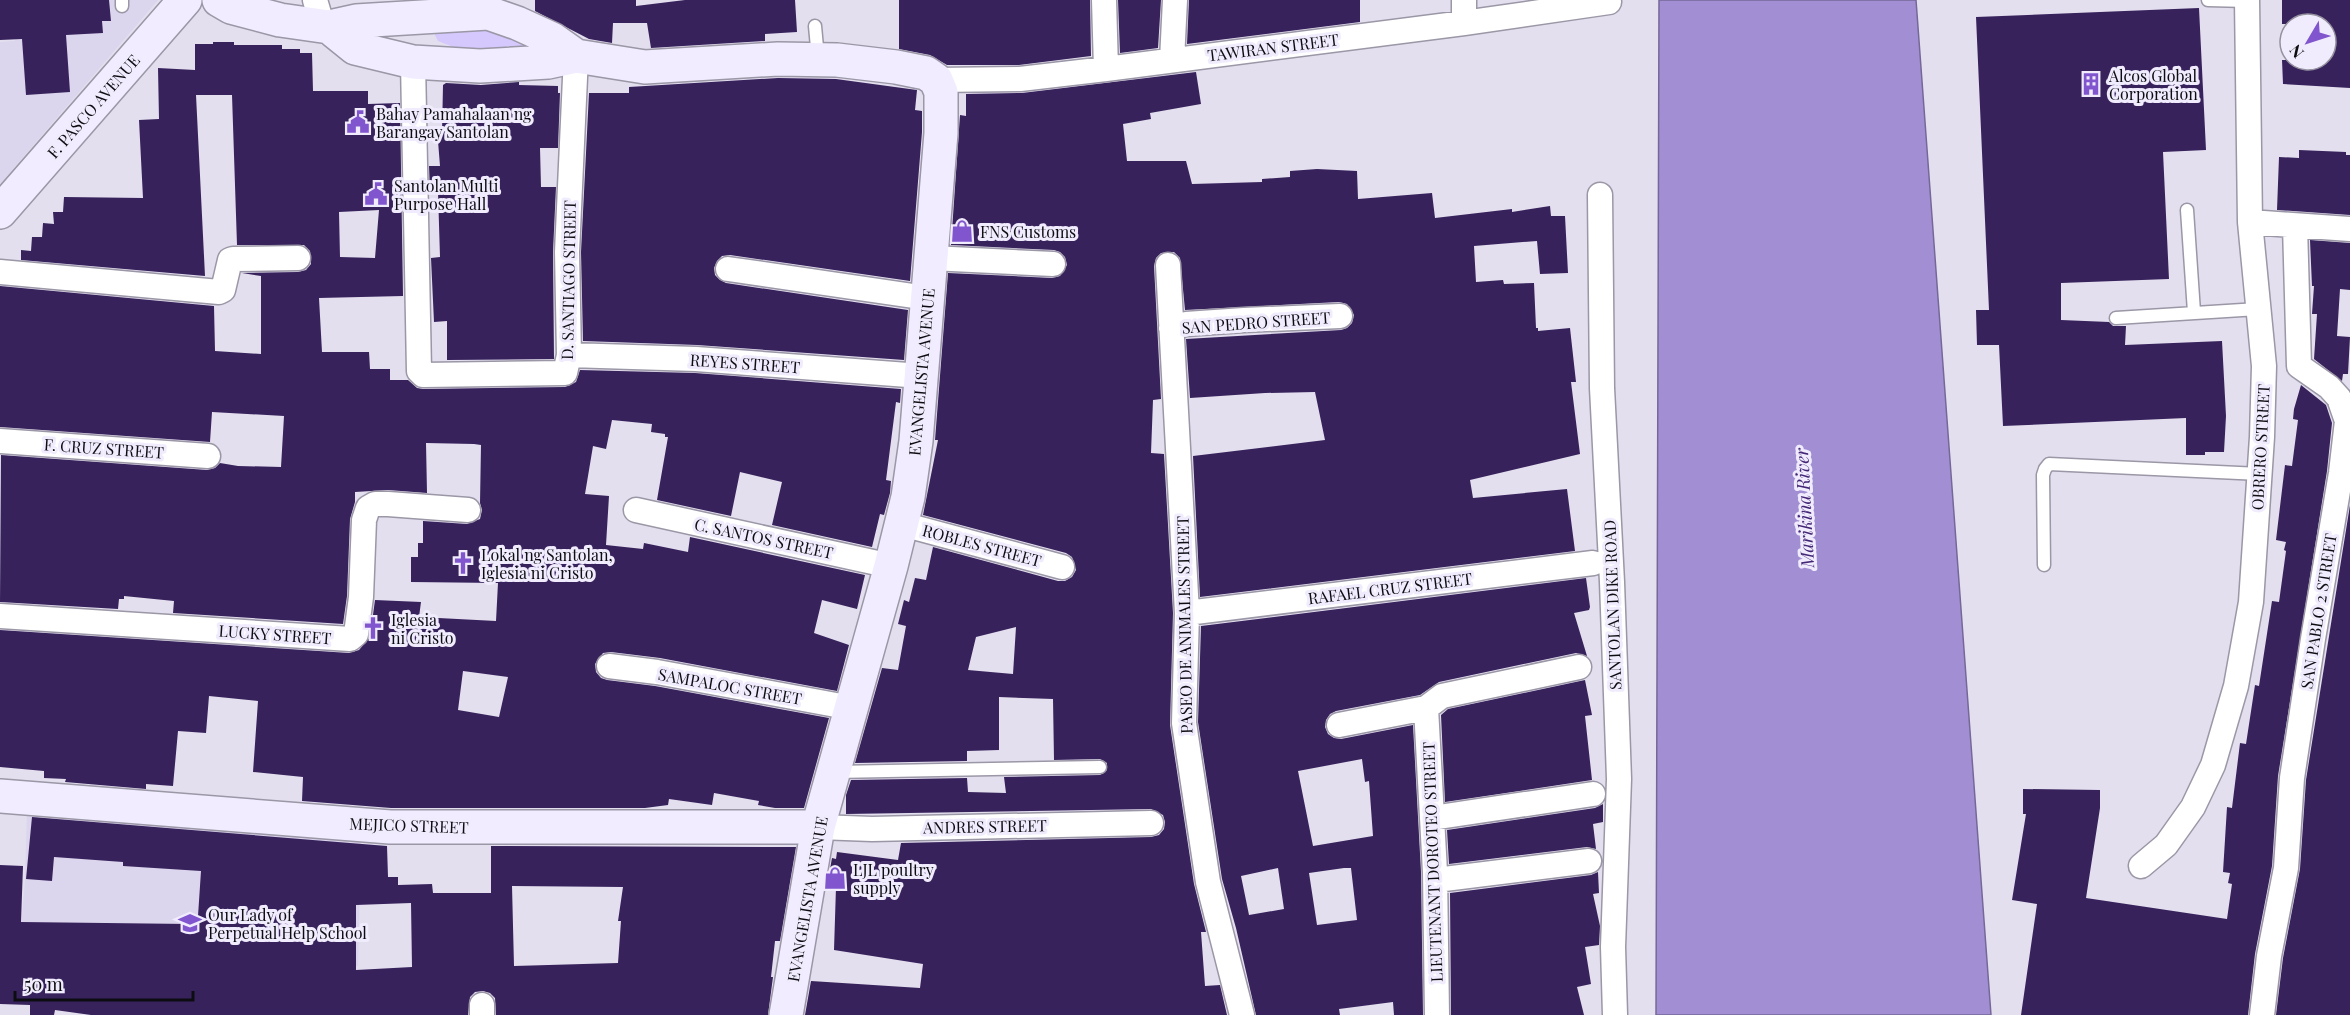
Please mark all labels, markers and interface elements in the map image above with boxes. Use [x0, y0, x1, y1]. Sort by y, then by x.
north arrow [2278, 12, 2338, 72]
street label: TAWIRAN STREET [1206, 29, 1340, 65]
text: N [2284, 40, 2308, 63]
street label: F. PASCO AVENUE [42, 50, 144, 162]
place label: Alcos Global Corporation [2108, 65, 2198, 104]
building icon: Alcos Global Corporation [2078, 71, 2104, 97]
place label: Bahay Pamahalaan ng Barangay Santolan [376, 103, 532, 142]
public building icon: Bahay Pamahalaan ng Barangay Santolan [345, 109, 371, 135]
place label: Santolan Multi Purpose Hall [394, 175, 499, 214]
public building icon: Santolan Multi Purpose Hall [363, 181, 389, 207]
street label: D. SANTIAGO STREET [556, 200, 580, 360]
shop icon: FNS Customs [949, 218, 975, 244]
place label: FNS Customs [980, 221, 1076, 242]
street label: EVANGELISTA AVENUE [903, 287, 939, 457]
street label: SAN PEDRO STREET [1181, 306, 1331, 338]
street label: REYES STREET [689, 349, 801, 377]
street label: OBRERO STREET [2246, 383, 2274, 511]
street label: F. CRUZ STREET [43, 433, 165, 463]
water label: Marikina River [1789, 446, 1819, 569]
street label: C. SANTOS STREET [693, 513, 835, 563]
street label: PASEO DE ANIMALES STREET [1172, 516, 1196, 734]
street label: ROBLES STREET [920, 519, 1044, 571]
street label: SANTOLAN DIKE ROAD [1599, 520, 1625, 690]
street label: SAN PABLO 2 STREET [2295, 532, 2341, 690]
place label: Lokal ng Santolan, Iglesia ni Cristo [481, 544, 613, 583]
church icon: Lokal ng Santolan, Iglesia ni Cristo [450, 550, 476, 576]
street label: RAFAEL CRUZ STREET [1307, 567, 1473, 609]
place label: Iglesia ni Cristo [391, 609, 454, 648]
church icon: Iglesia ni Cristo [360, 615, 386, 641]
street label: LUCKY STREET [218, 620, 332, 648]
street label: SAMPALOC STREET [657, 663, 803, 709]
street label: LIEUTENANT DOROTEO STREET [1417, 741, 1447, 982]
street label: MEJICO STREET [349, 812, 469, 838]
street label: EVANGELISTA AVENUE [782, 814, 832, 984]
street label: ANDRES STREET [922, 814, 1047, 838]
place label: LJL poultry supply [853, 859, 934, 898]
shop icon: LJL poultry supply [822, 865, 848, 891]
place label: Our Lady of Perpetual Help School [208, 904, 367, 943]
school or university icon: Our Lady of Perpetual Help School [177, 910, 203, 936]
scale bar [15, 964, 194, 1002]
text: 50 m [24, 972, 63, 996]

